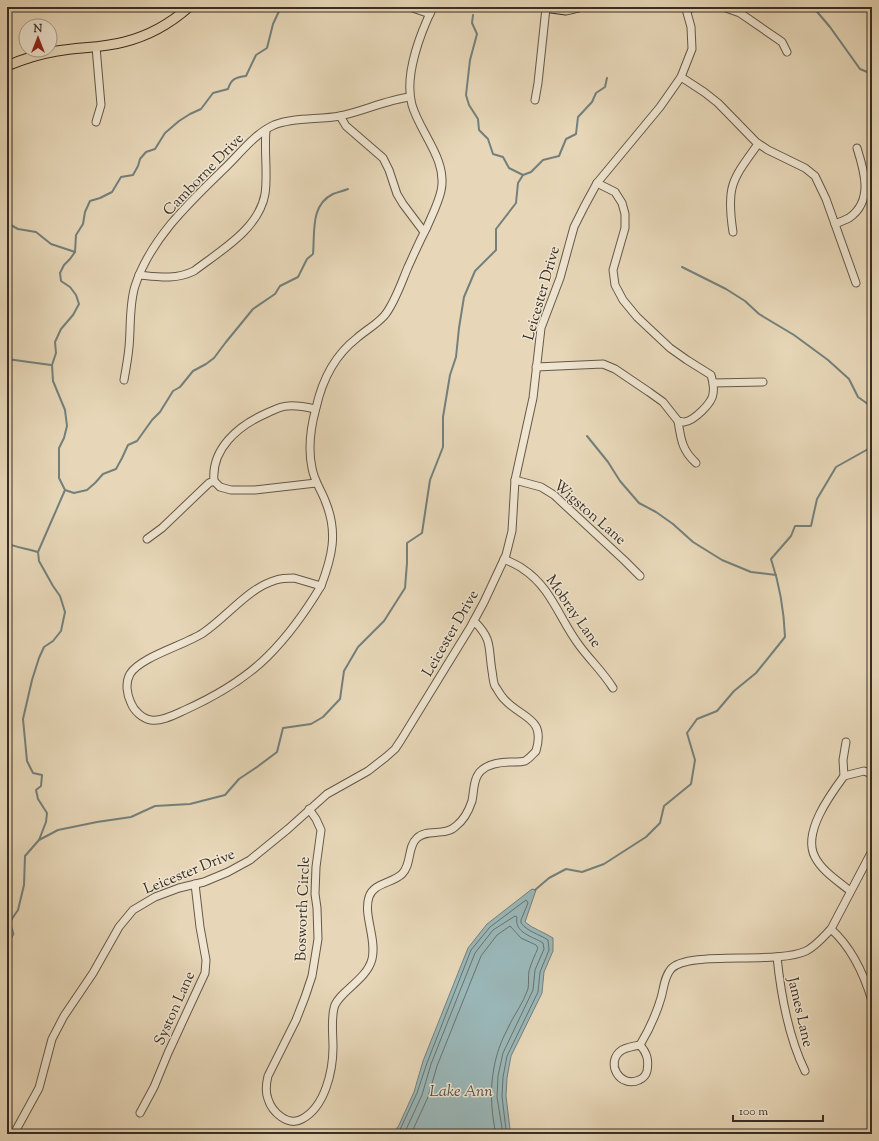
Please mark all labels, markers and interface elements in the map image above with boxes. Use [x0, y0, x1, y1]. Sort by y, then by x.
north arrow [18, 18, 58, 58]
text: N [33, 21, 43, 37]
street label: Camborne Drive [159, 129, 249, 221]
street label: Leicester Drive [519, 244, 566, 343]
street label: Wigston Lane [548, 476, 630, 551]
street label: Mobray Lane [540, 571, 606, 652]
street label: Leicester Drive [418, 587, 485, 681]
street label: Leicester Drive [141, 845, 238, 900]
street label: Bosworth Circle [291, 856, 316, 962]
street label: Syston Lane [150, 968, 201, 1049]
street label: James Lane [781, 974, 818, 1049]
water label: Lake Ann [429, 1081, 493, 1104]
scale bar [733, 1097, 823, 1123]
text: 100 m [739, 1103, 768, 1121]

